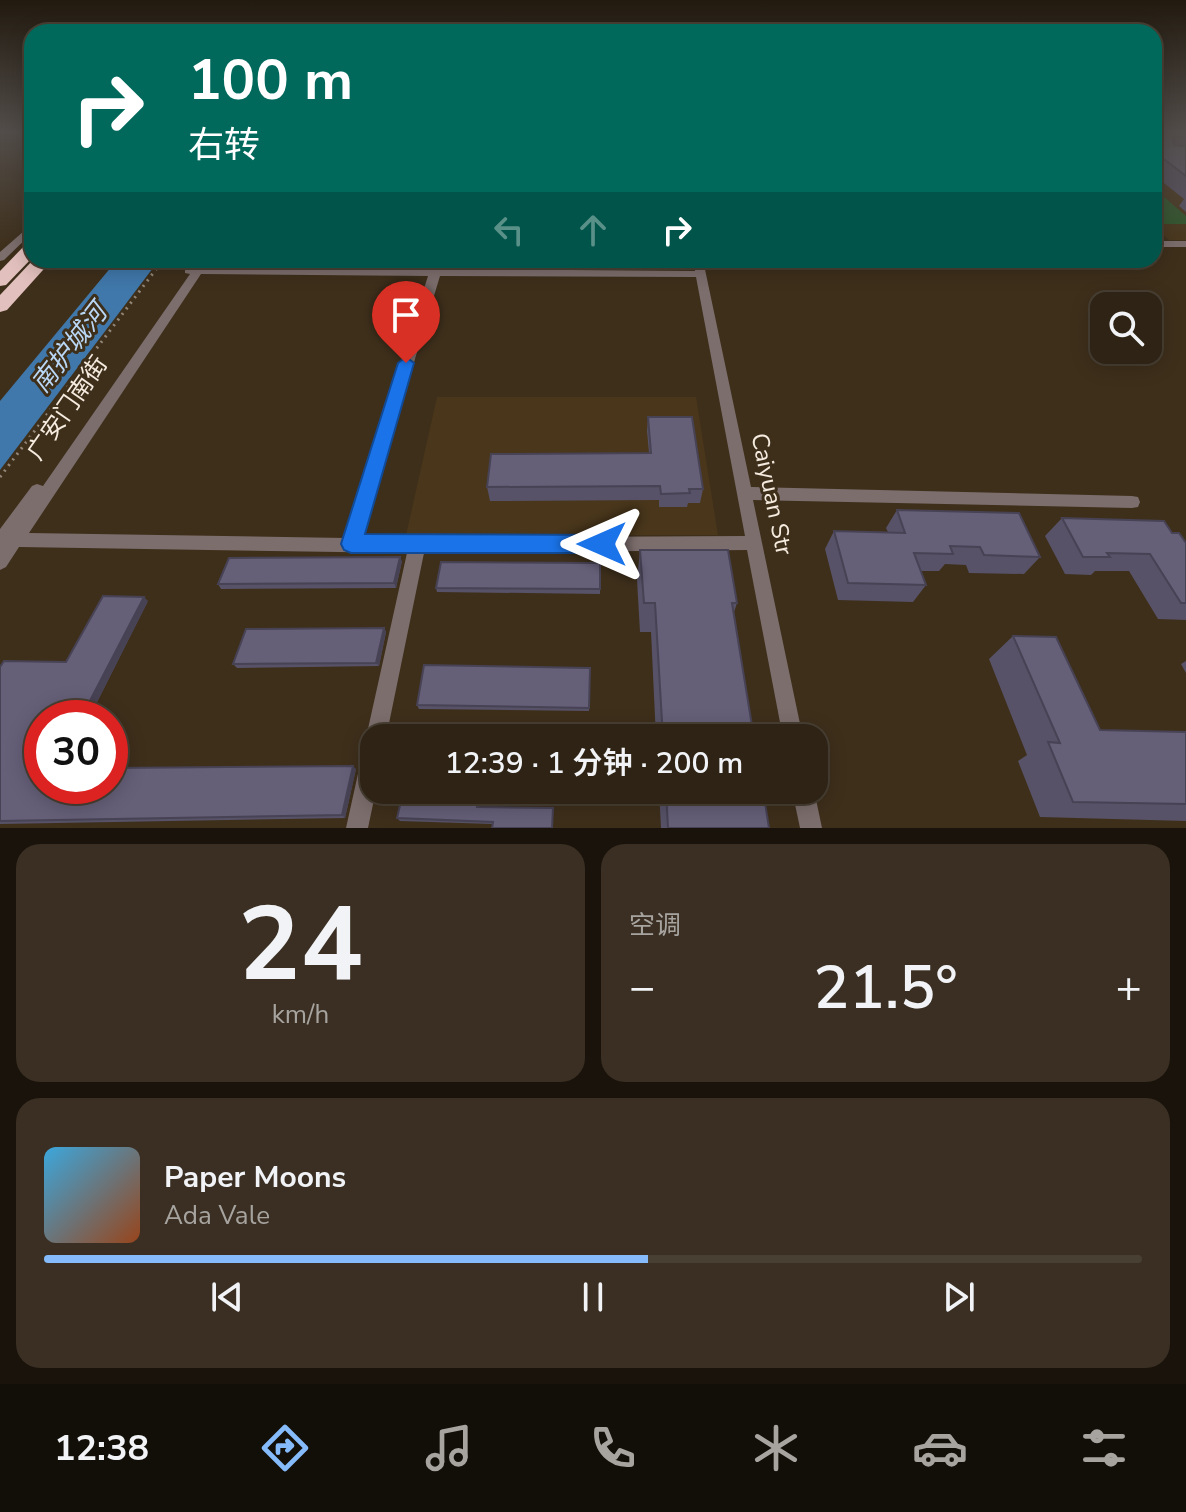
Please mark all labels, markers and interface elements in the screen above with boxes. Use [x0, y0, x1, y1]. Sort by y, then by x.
text: 100 m [188, 42, 353, 119]
icon: right [56, 56, 160, 160]
text: 右转 [188, 121, 260, 170]
icon: left [487, 208, 531, 252]
icon: ahead [571, 208, 615, 252]
icon: right [655, 208, 699, 252]
pin [372, 281, 440, 363]
map controls [1090, 292, 1162, 364]
button: search [1090, 292, 1162, 364]
water label: 南护城河 [24, 293, 118, 400]
icon: arrive [384, 293, 428, 337]
street label: 广安门南街 [19, 350, 115, 466]
street label: Caiyuan Str [743, 430, 801, 558]
position arrow [560, 502, 644, 586]
speed limit sign: 30 [24, 700, 128, 804]
text: 12:39 · 1 分钟 · 200 m [445, 743, 743, 784]
text: 24 [238, 874, 363, 1016]
text: 空调 [629, 908, 681, 943]
text: 21.5° [813, 947, 958, 1029]
text: − [629, 958, 655, 1018]
text: + [1116, 958, 1142, 1018]
text: km/h [272, 997, 329, 1032]
text: Paper Moons [164, 1157, 346, 1198]
text: Ada Vale [164, 1198, 270, 1233]
icon: previous [205, 1275, 249, 1319]
icon: pause [571, 1275, 615, 1319]
icon: next [937, 1275, 981, 1319]
icon: directions [257, 1420, 313, 1476]
icon: music [421, 1420, 477, 1476]
icon: phone [585, 1420, 641, 1476]
icon: climate [748, 1420, 804, 1476]
icon: car [912, 1420, 968, 1476]
icon: filters [1076, 1420, 1132, 1476]
text: 12:38 [54, 1424, 149, 1473]

